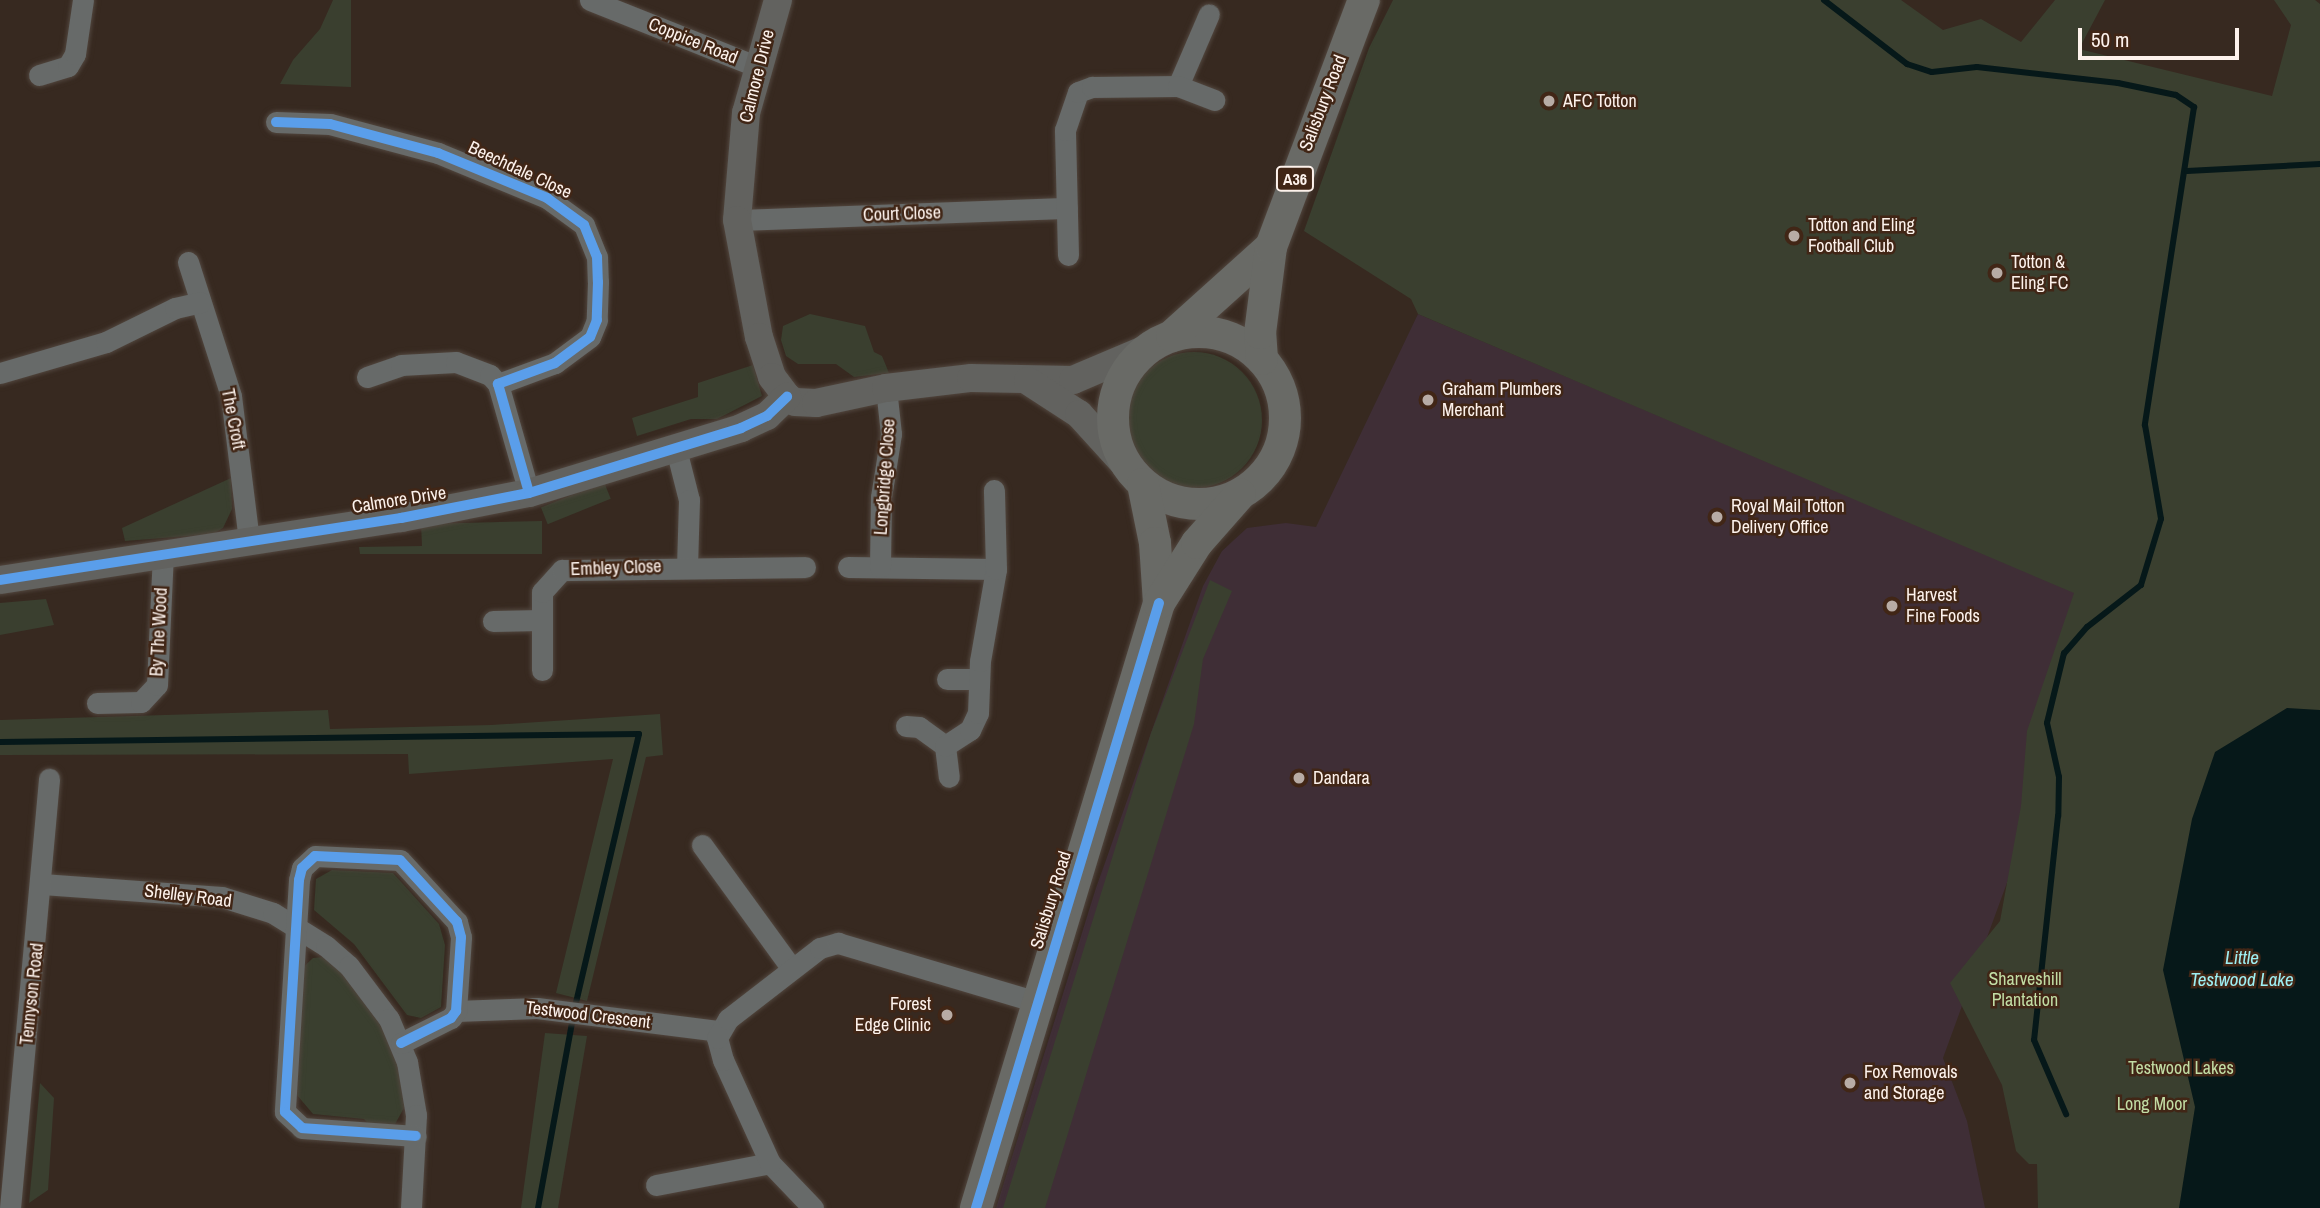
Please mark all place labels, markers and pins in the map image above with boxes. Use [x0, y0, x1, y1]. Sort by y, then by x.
place label: AFC Totton [1563, 90, 1637, 112]
marker: AFC Totton [1541, 93, 1557, 109]
place label: Totton and Eling Football Club [1808, 215, 1915, 258]
marker: Totton and Eling Football Club [1786, 228, 1802, 244]
place label: Totton & Eling FC [2011, 252, 2068, 294]
marker: Totton & Eling FC [1989, 265, 2005, 281]
place label: Graham Plumbers Merchant [1442, 379, 1562, 422]
marker: Graham Plumbers Merchant [1420, 392, 1436, 408]
place label: Royal Mail Totton Delivery Office [1731, 496, 1845, 538]
marker: Royal Mail Totton Delivery Office [1709, 509, 1725, 525]
place label: Harvest Fine Foods [1906, 585, 1980, 628]
marker: Harvest Fine Foods [1884, 598, 1900, 614]
place label: Dandara [1313, 767, 1370, 789]
marker: Dandara [1291, 770, 1307, 786]
place label: Forest Edge Clinic [855, 994, 931, 1036]
marker: Forest Edge Clinic [937, 1005, 957, 1025]
place label: Fox Removals and Storage [1864, 1062, 1958, 1104]
marker: Fox Removals and Storage [1842, 1075, 1858, 1091]

